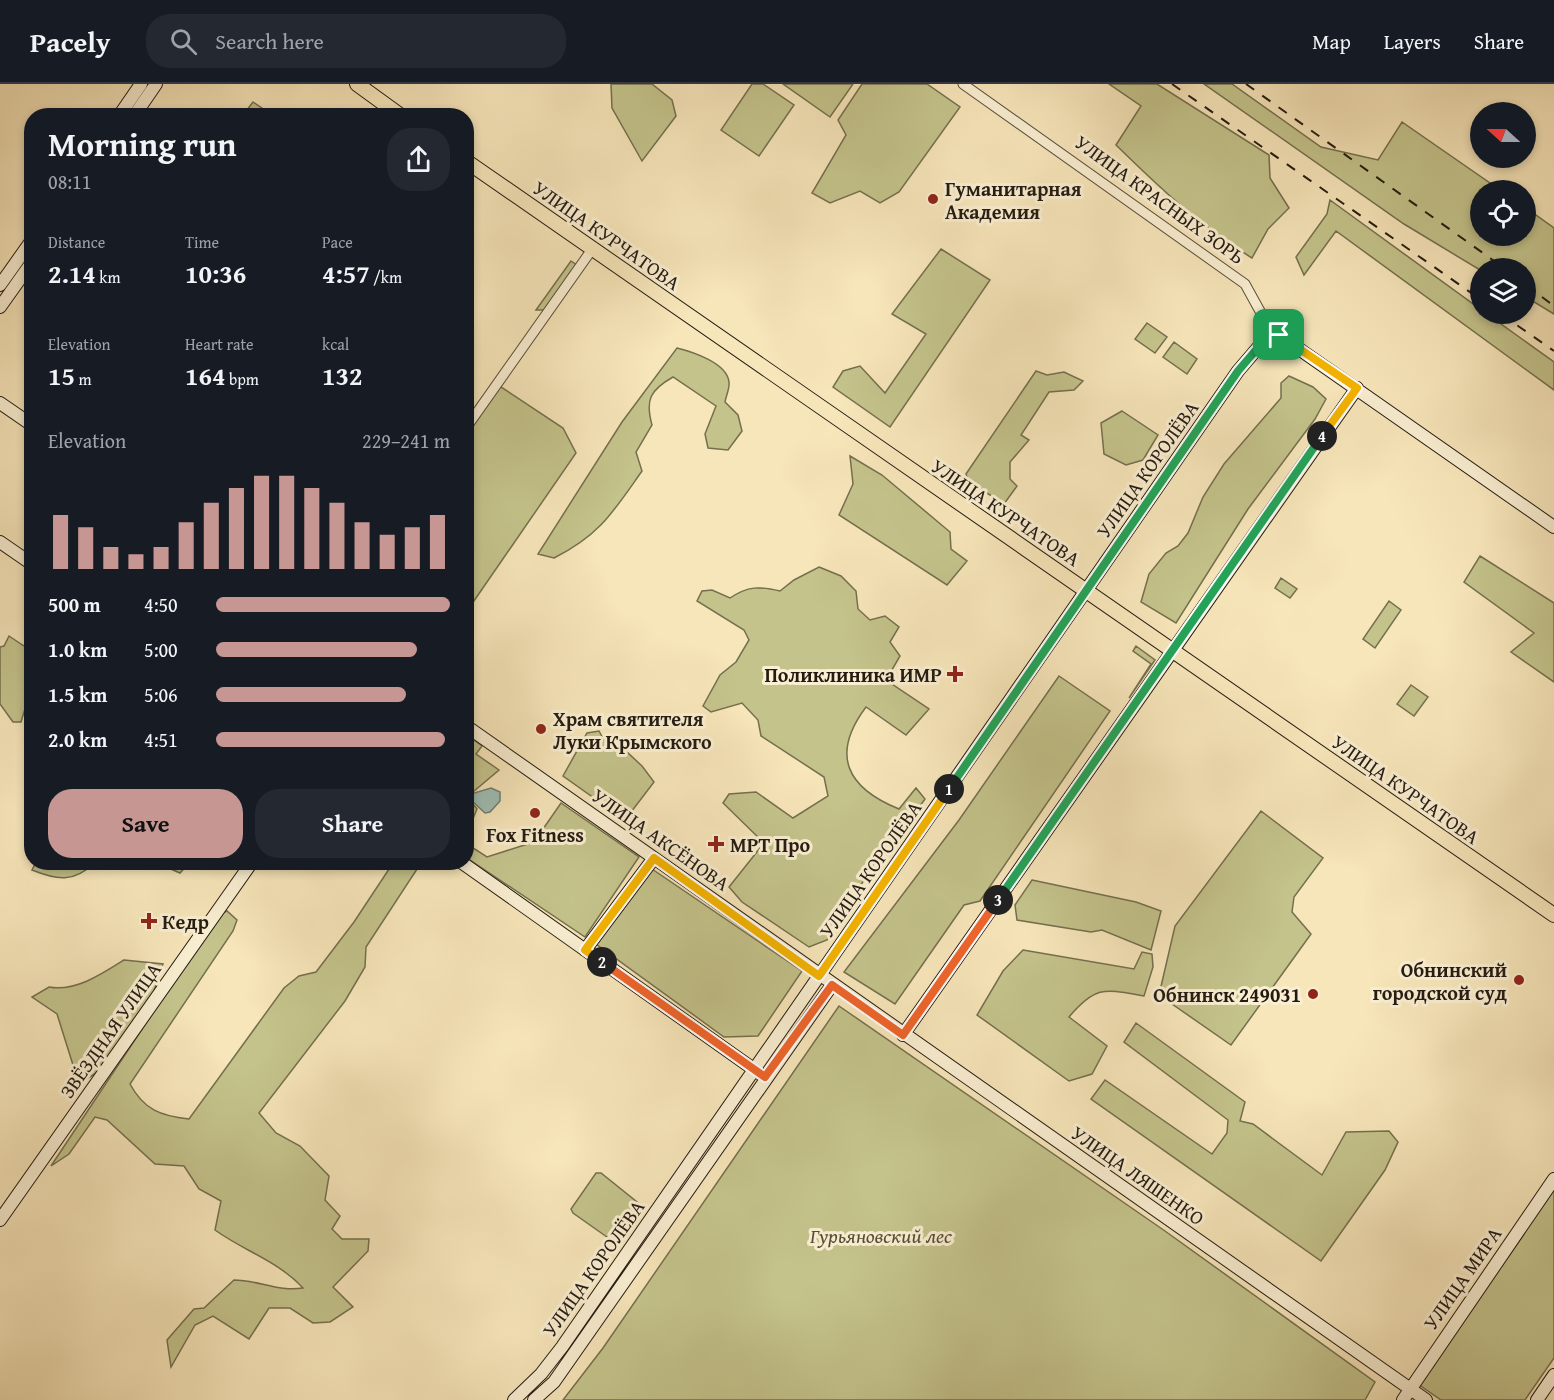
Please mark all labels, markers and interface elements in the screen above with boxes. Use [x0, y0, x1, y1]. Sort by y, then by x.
search box [146, 14, 566, 68]
text: Pacely [30, 21, 110, 62]
icon: search [167, 25, 200, 58]
text: Search here [215, 25, 324, 57]
text: Map [1312, 26, 1351, 57]
text: Layers [1384, 26, 1441, 57]
text: Share [1474, 26, 1524, 57]
north arrow [1470, 102, 1536, 168]
map controls [1470, 102, 1536, 324]
text: Morning run [48, 120, 237, 168]
street label: УЛИЦА КРАСНЫХ ЗОРЬ [1069, 127, 1251, 271]
button: share [387, 128, 450, 191]
text: 08:11 [48, 167, 91, 196]
street label: УЛИЦА КУРЧАТОВА [527, 173, 687, 297]
place label: Гуманитарная Академия [945, 174, 1082, 226]
button: locate [1470, 180, 1536, 246]
marker: Гуманитарная Академия [926, 192, 940, 206]
text: Distance [48, 230, 105, 254]
text: Time [185, 230, 219, 254]
text: Pace [322, 230, 353, 254]
text: 2.14 [48, 254, 96, 293]
text: 10:36 [185, 254, 246, 293]
text: 4:57 [322, 254, 370, 293]
button: layers [1470, 258, 1536, 324]
text: km [96, 265, 120, 289]
text: /km [370, 265, 402, 289]
pin [1253, 309, 1304, 360]
icon: arrive [1262, 318, 1295, 351]
text: Elevation [48, 332, 111, 356]
text: Heart rate [185, 332, 254, 356]
text: kcal [322, 332, 349, 356]
text: 15 [48, 356, 75, 395]
text: 164 [185, 356, 225, 395]
text: 132 [322, 356, 362, 395]
text: m [75, 367, 92, 391]
text: bpm [225, 367, 259, 391]
street label: УЛИЦА КОРОЛЁВА [1089, 395, 1205, 543]
pin: 4 [1307, 421, 1337, 451]
text: 4 [1318, 424, 1326, 448]
text: Elevation [48, 426, 126, 455]
text: 229–241 m [362, 426, 450, 455]
street label: УЛИЦА КУРЧАТОВА [926, 451, 1086, 573]
text: 500 m [48, 590, 101, 619]
text: 4:50 [144, 590, 178, 619]
text: 1.0 km [48, 635, 107, 664]
text: 5:00 [144, 635, 178, 664]
place label: Поликлиника ИМР [764, 660, 942, 689]
marker: Поликлиника ИМР [946, 665, 964, 683]
text: 1.5 km [48, 680, 107, 709]
text: 5:06 [144, 680, 178, 709]
place label: Храм святителя Луки Крымского [553, 704, 712, 756]
marker: Храм святителя Луки Крымского [534, 722, 548, 736]
text: 2.0 km [48, 725, 107, 754]
text: 4:51 [144, 725, 178, 754]
street label: УЛИЦА КУРЧАТОВА [1326, 727, 1486, 851]
pin: 1 [934, 774, 964, 804]
text: 1 [945, 777, 953, 801]
street label: УЛИЦА АКСЁНОВА [586, 781, 736, 897]
button: Save [48, 789, 243, 858]
button: Share [255, 789, 450, 858]
street label: УЛИЦА КОРОЛЁВА [812, 795, 928, 943]
marker: Fox Fitness [528, 806, 542, 820]
place label: Fox Fitness [486, 820, 584, 849]
place label: МРТ Про [730, 830, 810, 859]
marker: МРТ Про [707, 835, 725, 853]
pin: 3 [983, 885, 1013, 915]
text: 3 [994, 888, 1002, 912]
place label: Кедр [162, 907, 209, 936]
marker: Кедр [140, 912, 158, 930]
pin: 2 [587, 947, 617, 977]
text: 2 [598, 950, 606, 974]
place label: Обнинский городской суд [1373, 955, 1507, 1007]
street label: ЗВЁЗДНАЯ УЛИЦА [52, 956, 168, 1104]
marker: Обнинский городской суд [1512, 973, 1526, 987]
place label: Обнинск 249031 [1153, 980, 1301, 1009]
marker: Обнинск 249031 [1306, 987, 1320, 1001]
street label: УЛИЦА ЛЯШЕНКО [1065, 1118, 1211, 1232]
street label: УЛИЦА КОРОЛЁВА [535, 1194, 651, 1342]
park label: Гурьяновский лес [809, 1221, 953, 1250]
street label: УЛИЦА МИРА [1416, 1221, 1508, 1335]

